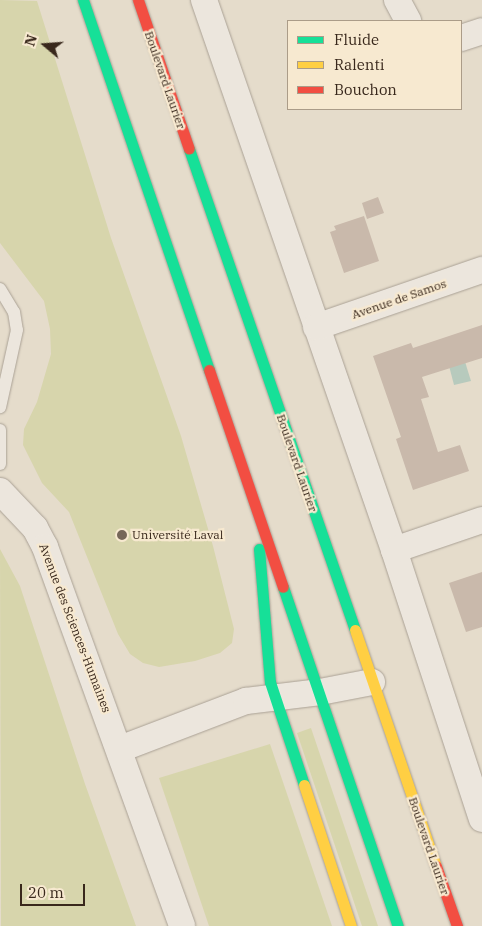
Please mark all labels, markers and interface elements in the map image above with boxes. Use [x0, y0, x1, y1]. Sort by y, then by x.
north arrow [20, 20, 70, 70]
legend [287, 20, 462, 110]
street label: Boulevard Laurier [142, 29, 188, 131]
text: Fluide [334, 30, 379, 49]
text: N [20, 32, 41, 48]
text: Ralenti [334, 55, 384, 74]
text: Bouchon [334, 80, 397, 99]
street label: Avenue de Samos [350, 276, 448, 322]
street label: Boulevard Laurier [274, 412, 320, 514]
place label: Université Laval [132, 528, 223, 542]
marker: Université Laval [116, 529, 128, 541]
street label: Avenue des Sciences-Humaines [36, 541, 114, 715]
street label: Boulevard Laurier [406, 795, 452, 897]
scale bar [22, 874, 88, 906]
text: 20 m [28, 883, 64, 902]

